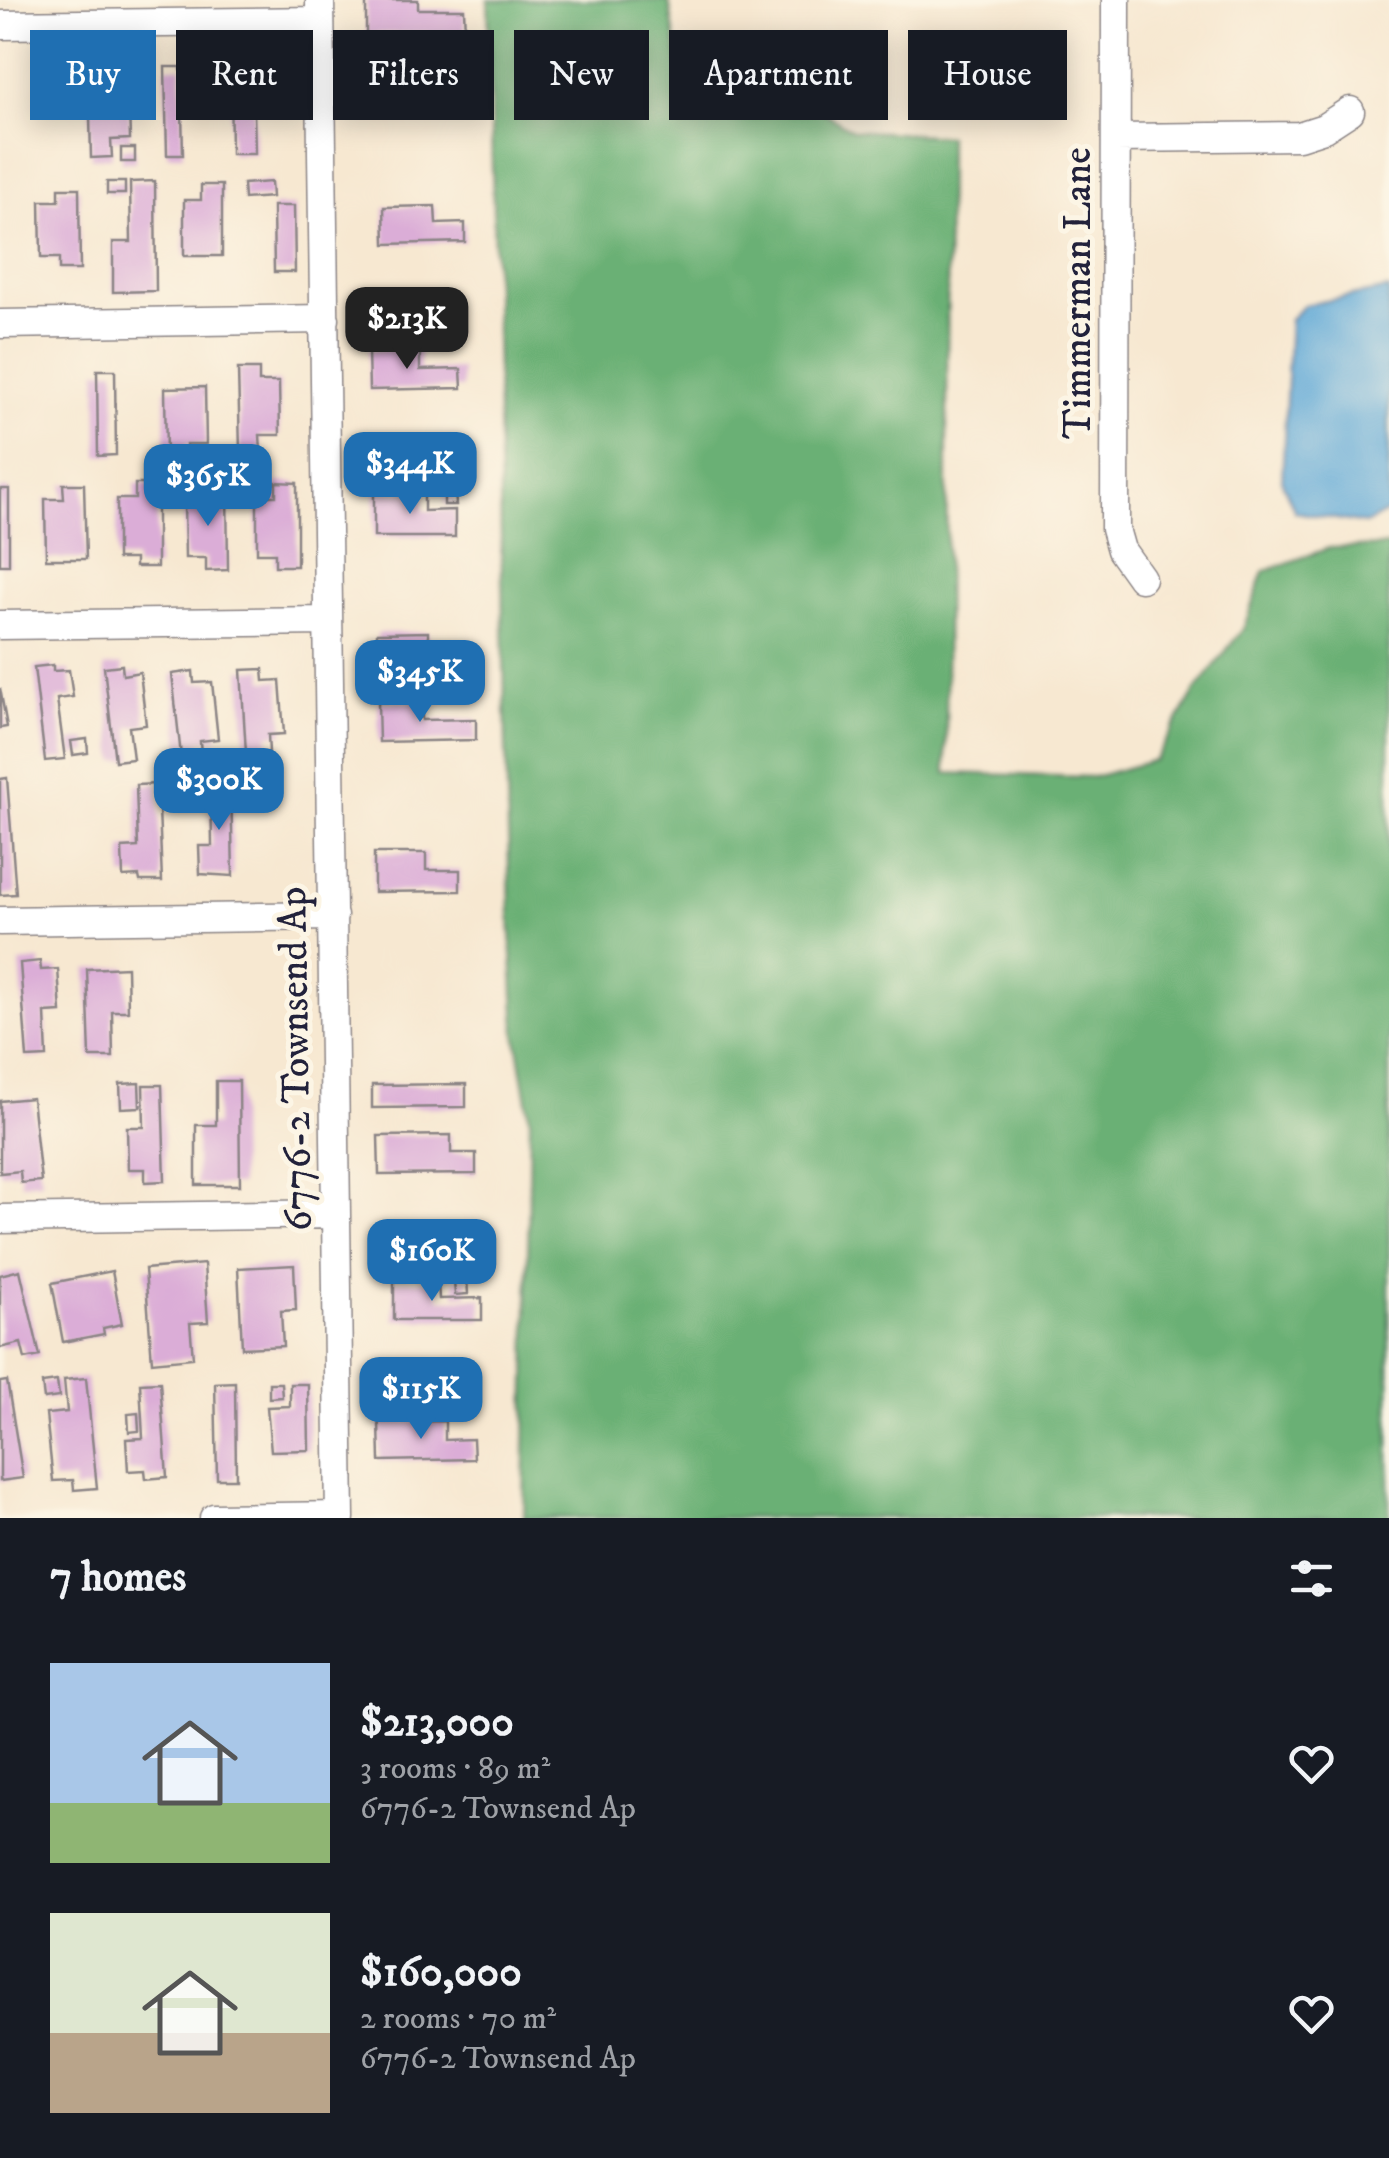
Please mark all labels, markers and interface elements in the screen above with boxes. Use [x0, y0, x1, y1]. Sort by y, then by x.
chip: Buy [30, 30, 156, 120]
chip: Rent [176, 30, 313, 120]
chip: Filters [333, 30, 494, 120]
chip: New [514, 30, 649, 120]
chip: Apartment [669, 30, 888, 120]
chip: House [908, 30, 1067, 120]
street label: Timmerman Lane [1054, 147, 1104, 439]
pin: $213K [337, 287, 477, 372]
text: $213K [367, 299, 447, 339]
pin: $344K [340, 432, 480, 517]
pin: $365K [138, 444, 278, 529]
text: $344K [366, 444, 454, 484]
text: $365K [166, 456, 250, 496]
pin: $345K [350, 640, 490, 725]
text: $345K [377, 652, 463, 692]
pin: $300K [149, 748, 289, 833]
text: $300K [176, 760, 262, 800]
street label: 6776-2 Townsend Ap [269, 886, 325, 1232]
pin: $160K [362, 1219, 502, 1304]
text: $160K [389, 1231, 475, 1271]
pin: $115K [351, 1357, 491, 1442]
text: $115K [381, 1369, 461, 1409]
icon: filters [1284, 1551, 1339, 1606]
text: 7 homes [50, 1552, 186, 1604]
text: $213,000 [360, 1697, 514, 1749]
icon: home [130, 1703, 250, 1823]
icon: heart [1284, 1736, 1339, 1791]
text: 3 rooms · 89 m² [360, 1749, 550, 1789]
text: 6776-2 Townsend Ap [360, 1789, 636, 1829]
text: $160,000 [360, 1947, 522, 1999]
icon: home [130, 1953, 250, 2073]
icon: heart [1284, 1986, 1339, 2041]
text: 2 rooms · 70 m² [360, 1999, 556, 2039]
text: 6776-2 Townsend Ap [360, 2039, 636, 2079]

